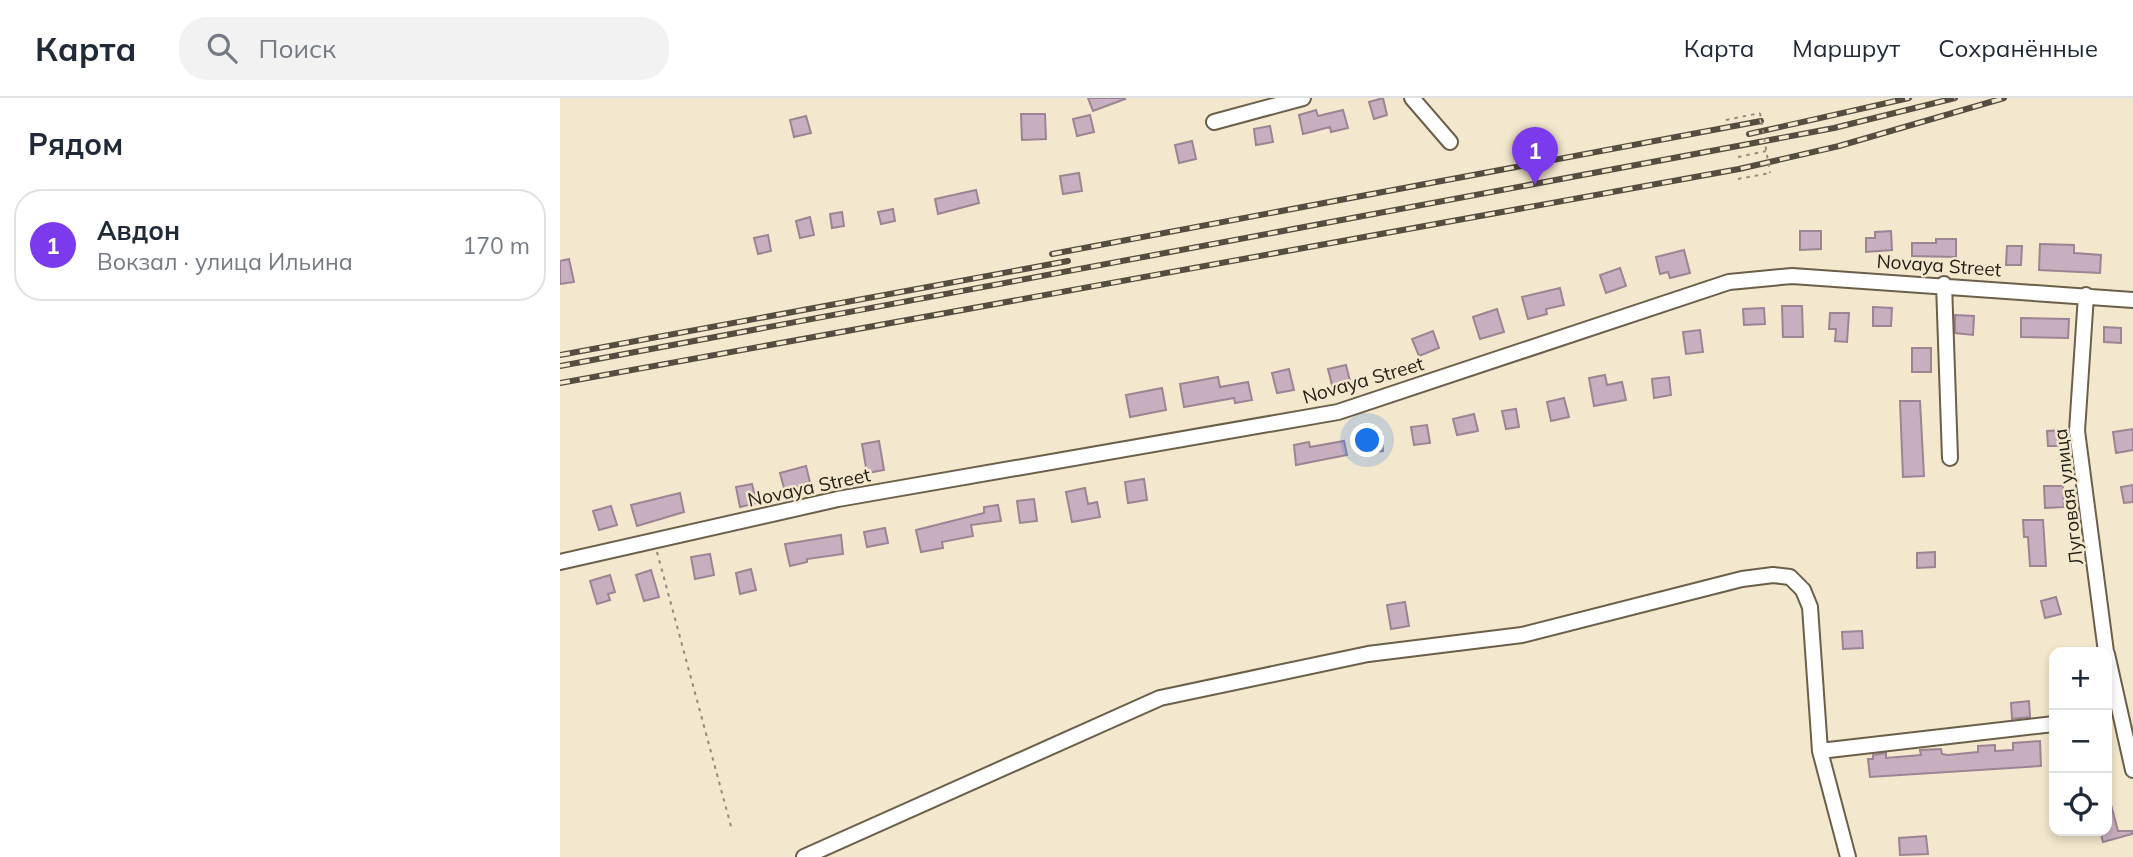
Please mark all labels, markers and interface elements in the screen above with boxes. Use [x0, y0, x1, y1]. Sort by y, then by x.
search box [179, 17, 669, 80]
text: Карта [35, 28, 137, 69]
icon: search [203, 29, 241, 67]
text: Поиск [259, 32, 336, 65]
text: Карта [1684, 33, 1754, 63]
text: Маршрут [1792, 33, 1900, 63]
text: Сохранённые [1938, 33, 2098, 63]
text: Рядом [28, 125, 123, 163]
pin: 1 [1512, 127, 1558, 185]
text: Авдон [97, 214, 180, 247]
text: 1 [46, 231, 60, 260]
text: 170 m [462, 231, 530, 260]
text: Вокзал · улица Ильина [97, 247, 353, 276]
street label: Novaya Street [1876, 249, 2002, 281]
street label: Novaya Street [1300, 351, 1427, 409]
your location [1350, 423, 1384, 457]
street label: Луговая улица [2048, 427, 2088, 567]
street label: Novaya Street [745, 462, 873, 512]
map controls [2049, 647, 2112, 836]
button: + [2049, 647, 2112, 710]
button: − [2049, 710, 2112, 773]
button: locate [2049, 773, 2112, 836]

